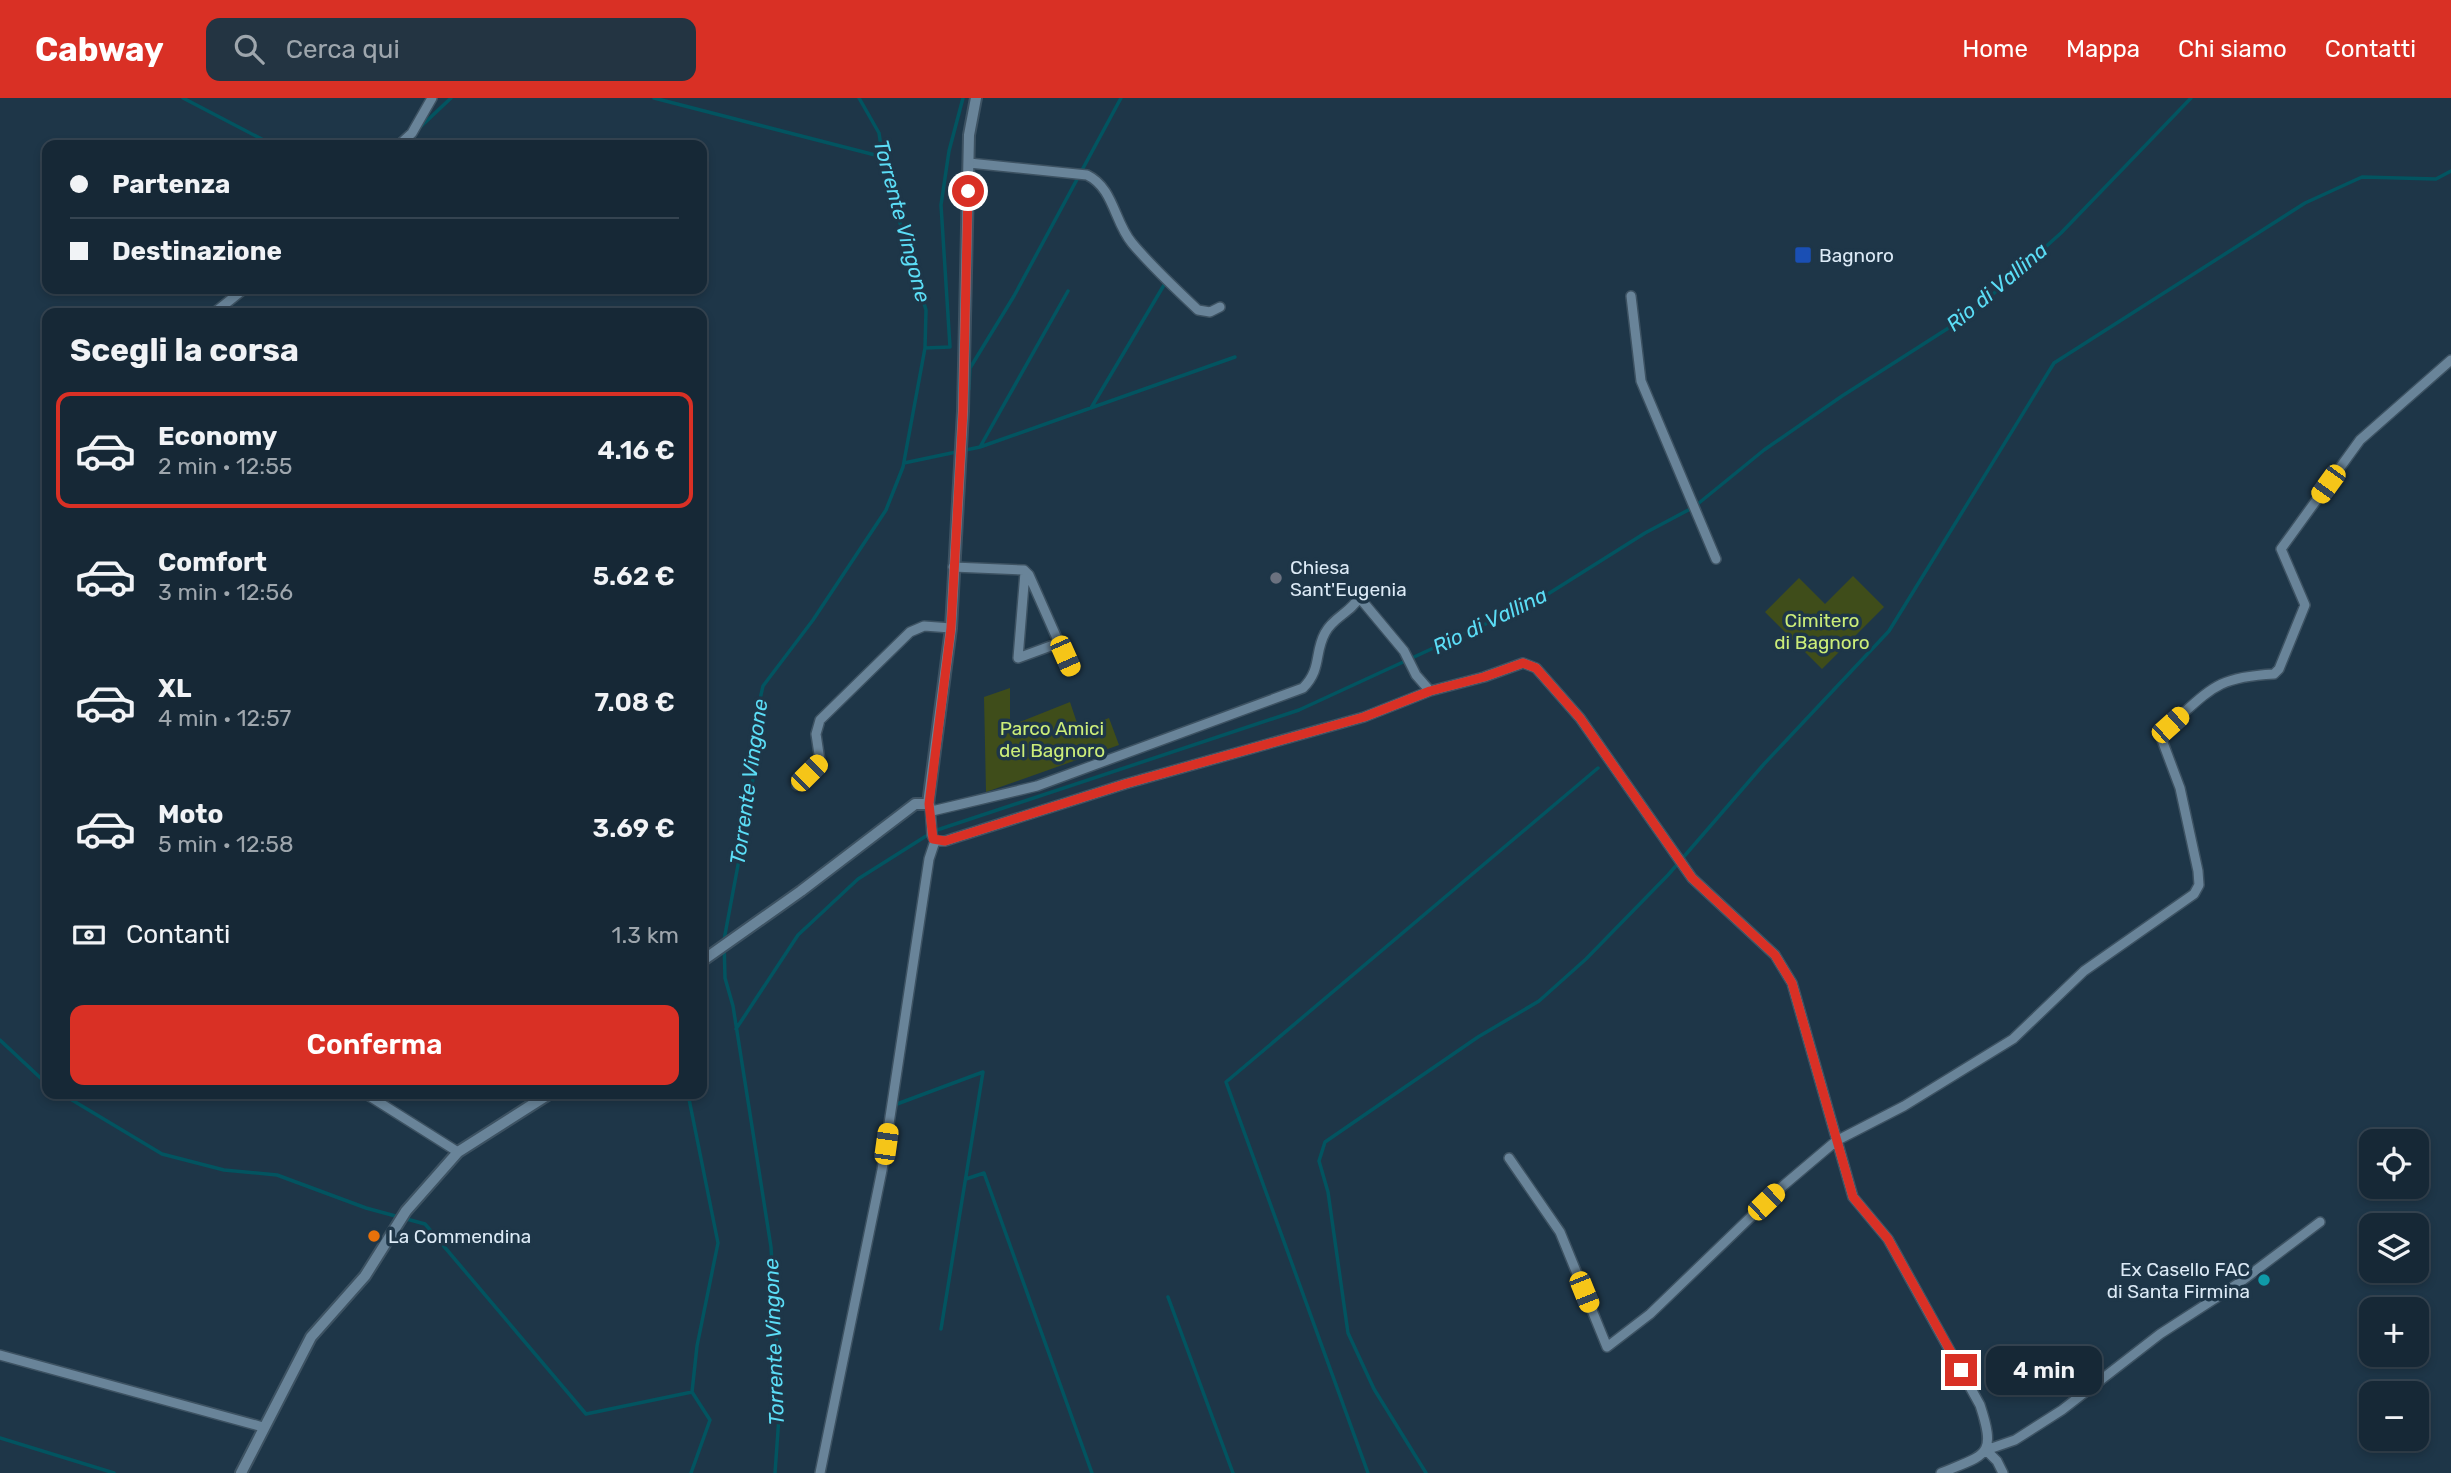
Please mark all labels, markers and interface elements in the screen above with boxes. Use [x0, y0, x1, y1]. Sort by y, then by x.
search box [206, 18, 696, 81]
text: Cabway [35, 30, 164, 69]
icon: search [230, 30, 268, 68]
text: Cerca qui [286, 34, 400, 65]
text: Home [1962, 35, 2028, 63]
text: Mappa [2066, 35, 2140, 63]
text: Chi siamo [2178, 35, 2287, 63]
text: Contatti [2325, 35, 2416, 63]
water label: Torrente Vingone [869, 137, 936, 305]
text: Partenza [112, 169, 230, 200]
route start [952, 175, 984, 207]
text: Destinazione [112, 236, 282, 267]
water label: Rio di Vallina [1941, 237, 2052, 336]
place label: Bagnoro [1819, 244, 1894, 267]
marker: Bagnoro [1793, 245, 1813, 265]
text: Scegli la corsa [70, 331, 299, 369]
icon: car [74, 419, 137, 482]
text: Economy [158, 421, 277, 452]
text: 4.16 € [598, 435, 675, 466]
text: 2 min · 12:55 [158, 452, 293, 480]
car [2308, 461, 2349, 507]
icon: car [74, 545, 137, 608]
text: Comfort [158, 547, 267, 578]
place label: Chiesa Sant'Eugenia [1290, 556, 1407, 601]
text: 5.62 € [593, 561, 675, 592]
marker: Chiesa Sant'Eugenia [1268, 570, 1284, 586]
text: 3 min · 12:56 [158, 578, 293, 606]
water label: Rio di Vallina [1428, 582, 1551, 659]
park label: Cimitero di Bagnoro [1774, 609, 1870, 654]
car [1047, 633, 1084, 679]
icon: car [74, 671, 137, 734]
text: XL [158, 673, 191, 704]
text: 7.08 € [595, 687, 675, 718]
water label: Torrente Vingone [724, 697, 773, 867]
car [2148, 703, 2193, 747]
text: 4 min · 12:57 [158, 704, 291, 732]
park label: Parco Amici del Bagnoro [999, 717, 1105, 762]
car [787, 751, 832, 795]
icon: car [74, 797, 137, 860]
text: Moto [158, 799, 223, 830]
text: 3.69 € [592, 813, 675, 844]
text: 5 min · 12:58 [158, 830, 294, 858]
icon: cash [70, 916, 108, 954]
text: Contanti [126, 919, 230, 950]
text: 1.3 km [612, 921, 679, 949]
button: Conferma [70, 1005, 679, 1085]
car [873, 1122, 900, 1166]
map controls [2359, 1129, 2429, 1451]
button: locate [2359, 1129, 2429, 1199]
car [1744, 1180, 1789, 1224]
button: layers [2359, 1213, 2429, 1283]
place label: La Commendina [388, 1225, 531, 1248]
marker: La Commendina [366, 1228, 382, 1244]
water label: Torrente Vingone [758, 1258, 789, 1426]
place label: Ex Casello FAC di Santa Firmina [2107, 1258, 2250, 1303]
car [1567, 1269, 1602, 1315]
marker: Ex Casello FAC di Santa Firmina [2256, 1272, 2272, 1288]
button: + [2359, 1297, 2429, 1367]
callout: 4 min [1986, 1346, 2101, 1394]
route end [1945, 1354, 1977, 1386]
text: 4 min [2013, 1356, 2075, 1384]
button: − [2359, 1381, 2429, 1451]

